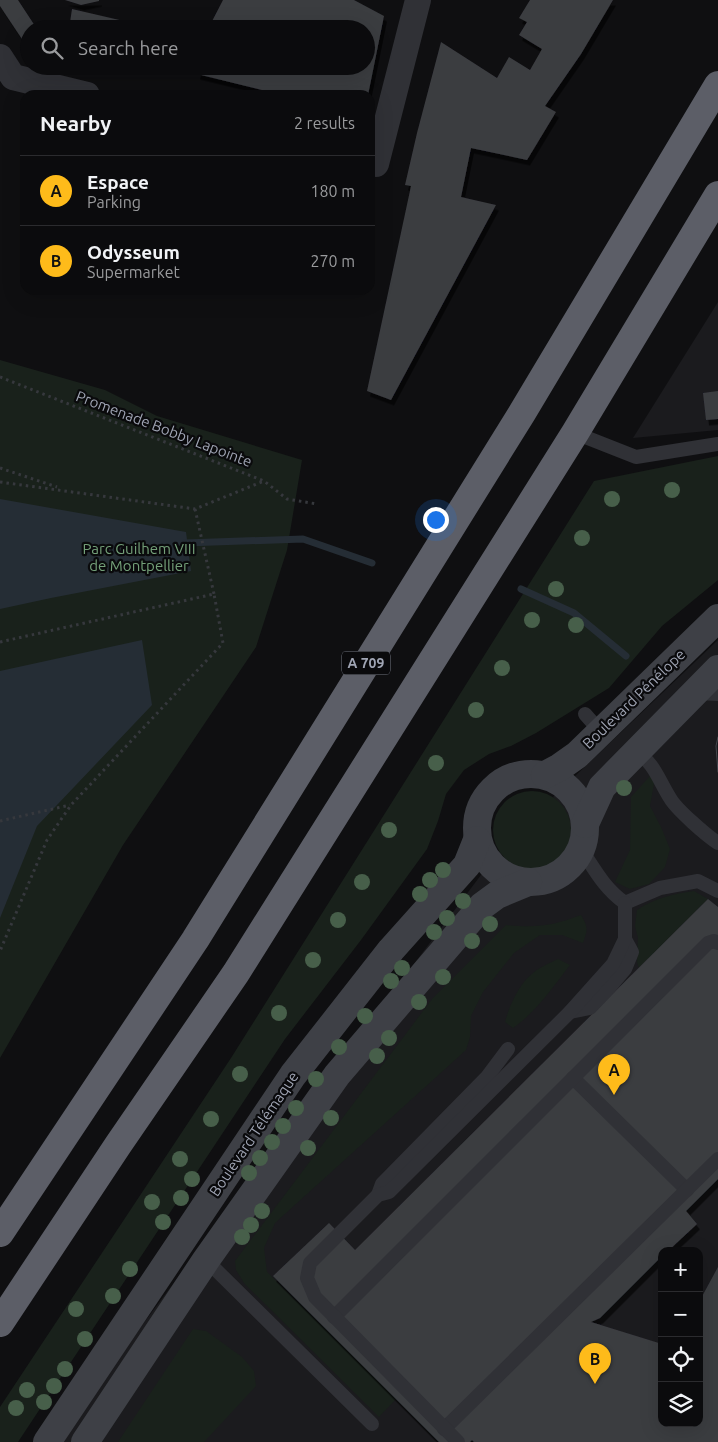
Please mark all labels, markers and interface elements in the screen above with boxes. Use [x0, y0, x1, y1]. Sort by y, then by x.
search box [20, 20, 375, 75]
icon: search [38, 34, 66, 62]
text: Search here [78, 37, 178, 59]
text: Nearby [40, 111, 111, 135]
text: 2 results [294, 114, 355, 132]
text: Espace [87, 171, 149, 193]
text: A [50, 182, 62, 200]
text: 180 m [310, 182, 355, 200]
text: Parking [87, 193, 141, 211]
text: Odysseum [87, 241, 180, 263]
text: B [51, 252, 61, 270]
text: 270 m [310, 252, 355, 270]
text: Supermarket [87, 263, 180, 281]
street label: Promenade Bobby Lapointe [74, 387, 255, 470]
your location [423, 507, 449, 533]
park label: Parc Guilhem VIII de Montpellier [83, 540, 195, 574]
street label: Boulevard Pénélope [579, 645, 688, 752]
road number: A 709 [342, 651, 390, 674]
pin: A [598, 1054, 630, 1095]
street label: Boulevard Télémaque [206, 1068, 302, 1199]
map controls [658, 1247, 703, 1427]
button: + [658, 1247, 703, 1292]
button: − [658, 1292, 703, 1337]
button: locate [658, 1337, 703, 1382]
pin: B [579, 1343, 611, 1384]
button: layers [658, 1382, 703, 1427]

